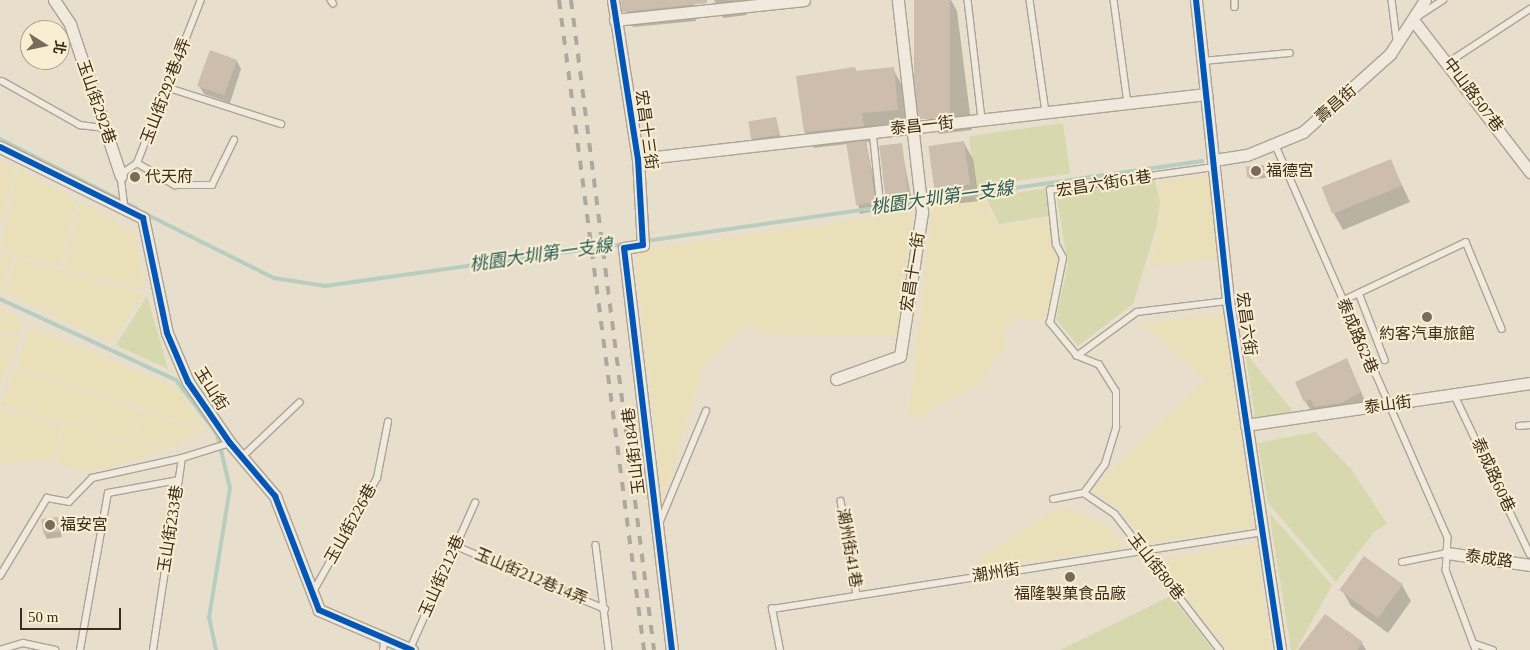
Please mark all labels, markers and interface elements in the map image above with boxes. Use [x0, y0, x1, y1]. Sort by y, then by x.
north arrow [20, 20, 70, 70]
street label: 玉山街292巷4弄 [137, 35, 195, 147]
text: 北 [51, 39, 68, 56]
street label: 中山路507巷 [1439, 54, 1507, 136]
street label: 玉山街292巷 [73, 57, 119, 147]
street label: 壽昌街 [1312, 81, 1360, 127]
street label: 宏昌十三街 [631, 89, 661, 171]
street label: 泰昌一街 [889, 113, 955, 139]
place label: 福德宮 [1266, 161, 1314, 181]
marker: 福德宮 [1250, 165, 1262, 177]
place label: 代天府 [145, 167, 193, 187]
street label: 宏昌六街61巷 [1055, 167, 1153, 201]
marker: 代天府 [129, 171, 141, 183]
water label: 桃園大圳第一支線 [869, 177, 1015, 219]
street label: 宏昌十一街 [897, 231, 929, 313]
water label: 桃園大圳第一支線 [468, 234, 614, 276]
street label: 宏昌六街 [1232, 291, 1260, 357]
street label: 泰成路62巷 [1333, 295, 1381, 377]
marker: 約客汽車旅館 [1421, 311, 1433, 323]
place label: 約客汽車旅館 [1379, 324, 1475, 344]
street label: 玉山街 [190, 364, 232, 414]
street label: 泰山街 [1363, 392, 1413, 418]
street label: 玉山街184巷 [619, 406, 649, 496]
street label: 泰成路60巷 [1467, 435, 1519, 515]
street label: 玉山街226巷 [321, 481, 381, 567]
street label: 玉山街233巷 [155, 484, 187, 574]
street label: 潮州街41巷 [833, 507, 865, 589]
place label: 福安宮 [60, 515, 108, 535]
marker: 福安宮 [44, 519, 56, 531]
street label: 玉山街80巷 [1124, 530, 1188, 604]
street label: 玉山街212巷 [415, 532, 469, 620]
street label: 玉山街212巷14弄 [472, 545, 590, 609]
street label: 泰成路 [1464, 546, 1514, 572]
street label: 潮州街 [971, 560, 1021, 586]
marker: 福隆製菓食品廠 [1064, 571, 1076, 583]
place label: 福隆製菓食品廠 [1014, 584, 1126, 604]
scale bar [22, 598, 124, 630]
text: 50 m [28, 609, 58, 625]

